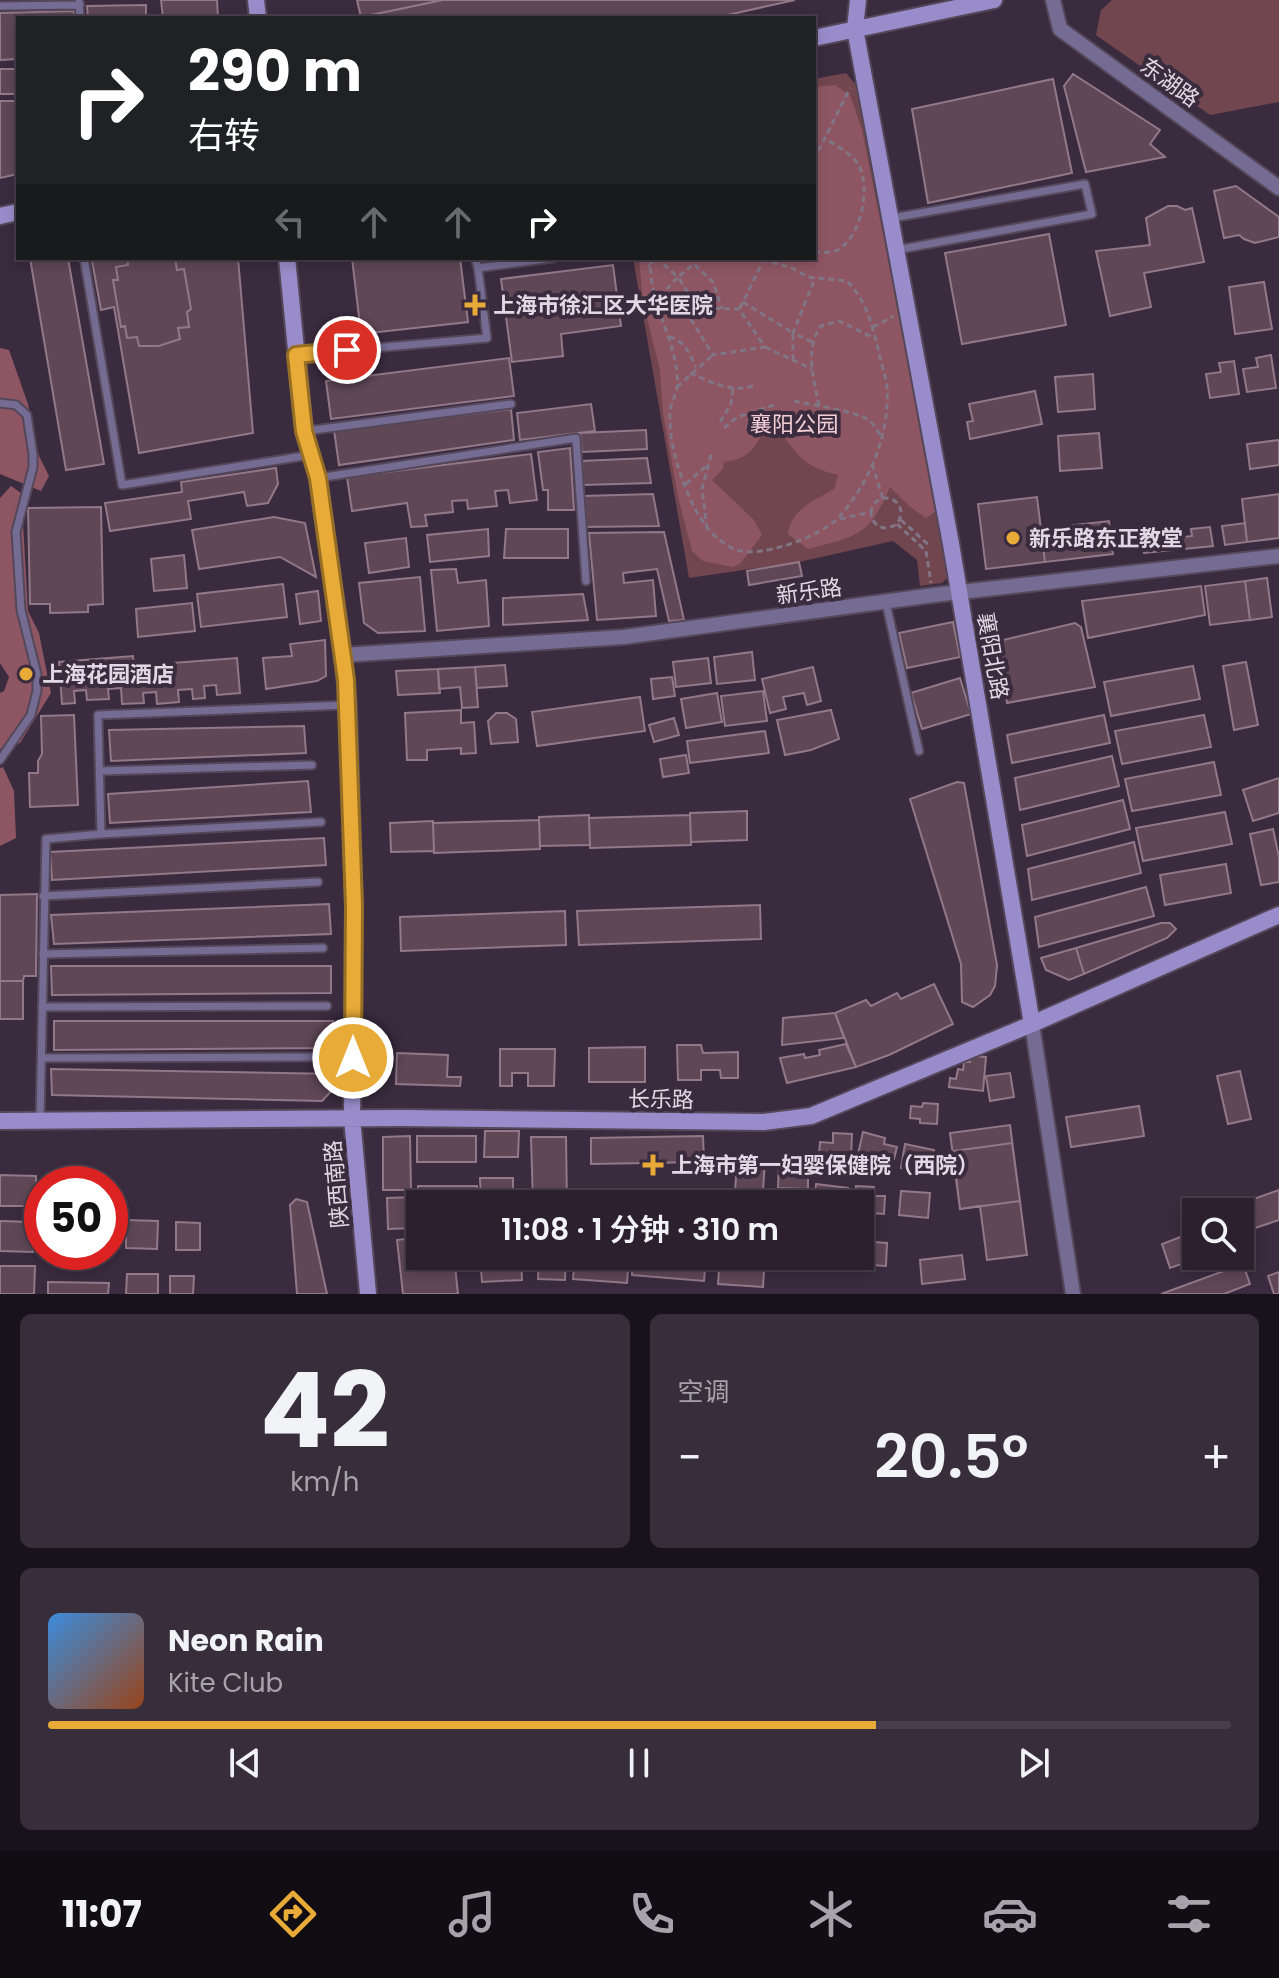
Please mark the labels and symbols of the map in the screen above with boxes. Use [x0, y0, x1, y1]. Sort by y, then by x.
street label: 东湖路 [1134, 50, 1206, 114]
place label: 上海市徐汇区大华医院 [493, 290, 713, 321]
marker: 上海市徐汇区大华医院 [464, 294, 486, 316]
pin [313, 316, 381, 384]
park label: 襄阳公园 [750, 409, 838, 440]
place label: 新乐路东正教堂 [1029, 523, 1183, 554]
marker: 新乐路东正教堂 [1004, 529, 1022, 547]
street label: 新乐路 [774, 572, 844, 611]
street label: 襄阳北路 [970, 610, 1015, 702]
place label: 上海花园酒店 [42, 659, 174, 690]
marker: 上海花园酒店 [17, 665, 35, 683]
position arrow [311, 1016, 395, 1100]
street label: 长乐路 [628, 1083, 694, 1116]
street label: 陕西南路 [317, 1139, 356, 1229]
place label: 上海市第一妇婴保健院（西院） [671, 1150, 979, 1181]
marker: 上海市第一妇婴保健院（西院） [642, 1154, 664, 1176]
speed limit sign: 50 [24, 1166, 128, 1270]

